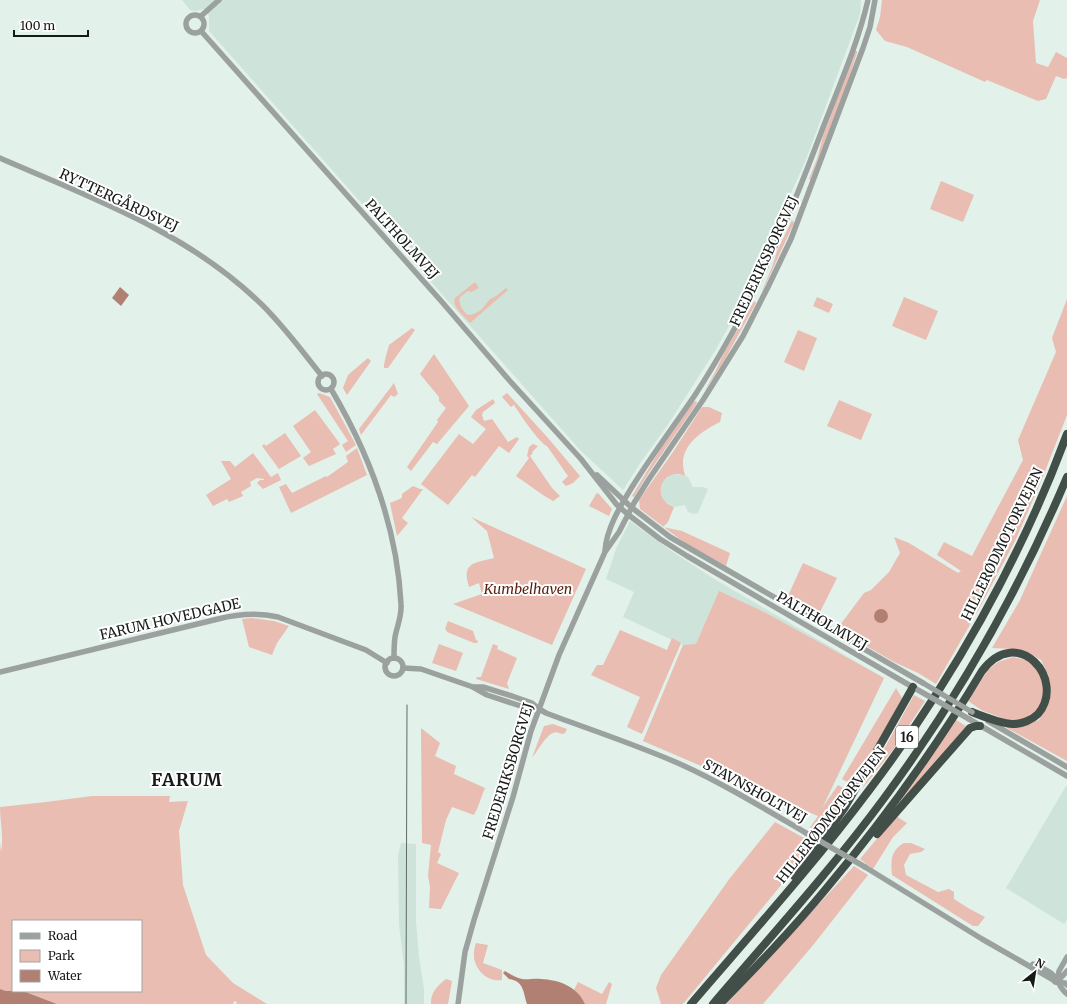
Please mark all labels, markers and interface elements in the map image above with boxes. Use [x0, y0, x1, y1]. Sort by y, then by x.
scale bar [14, 12, 88, 38]
text: 100 m [20, 18, 55, 33]
street label: RYTTERGÅRDSVEJ [57, 164, 182, 235]
street label: FREDERIKSBORGVEJ [726, 193, 802, 329]
street label: PALTHOLMVEJ [361, 195, 443, 283]
street label: HILLERØDMOTORVEJEN [957, 464, 1047, 623]
park label: Kumbelhaven [483, 580, 572, 598]
street label: PALTHOLMVEJ [773, 588, 871, 654]
street label: FARUM HOVEDGADE [98, 594, 242, 644]
street label: FREDERIKSBORGVEJ [479, 700, 537, 842]
road number: 16 [896, 726, 918, 748]
street label: HILLERØDMOTORVEJEN [772, 743, 890, 887]
street label: STAVNSHOLTVEJ [700, 755, 810, 827]
district label: FARUM [151, 768, 223, 791]
legend [12, 920, 142, 992]
text: Road [48, 928, 77, 943]
text: Park [48, 948, 75, 963]
north arrow [1015, 952, 1055, 992]
text: N [1033, 955, 1048, 972]
text: Water [47, 968, 83, 983]

